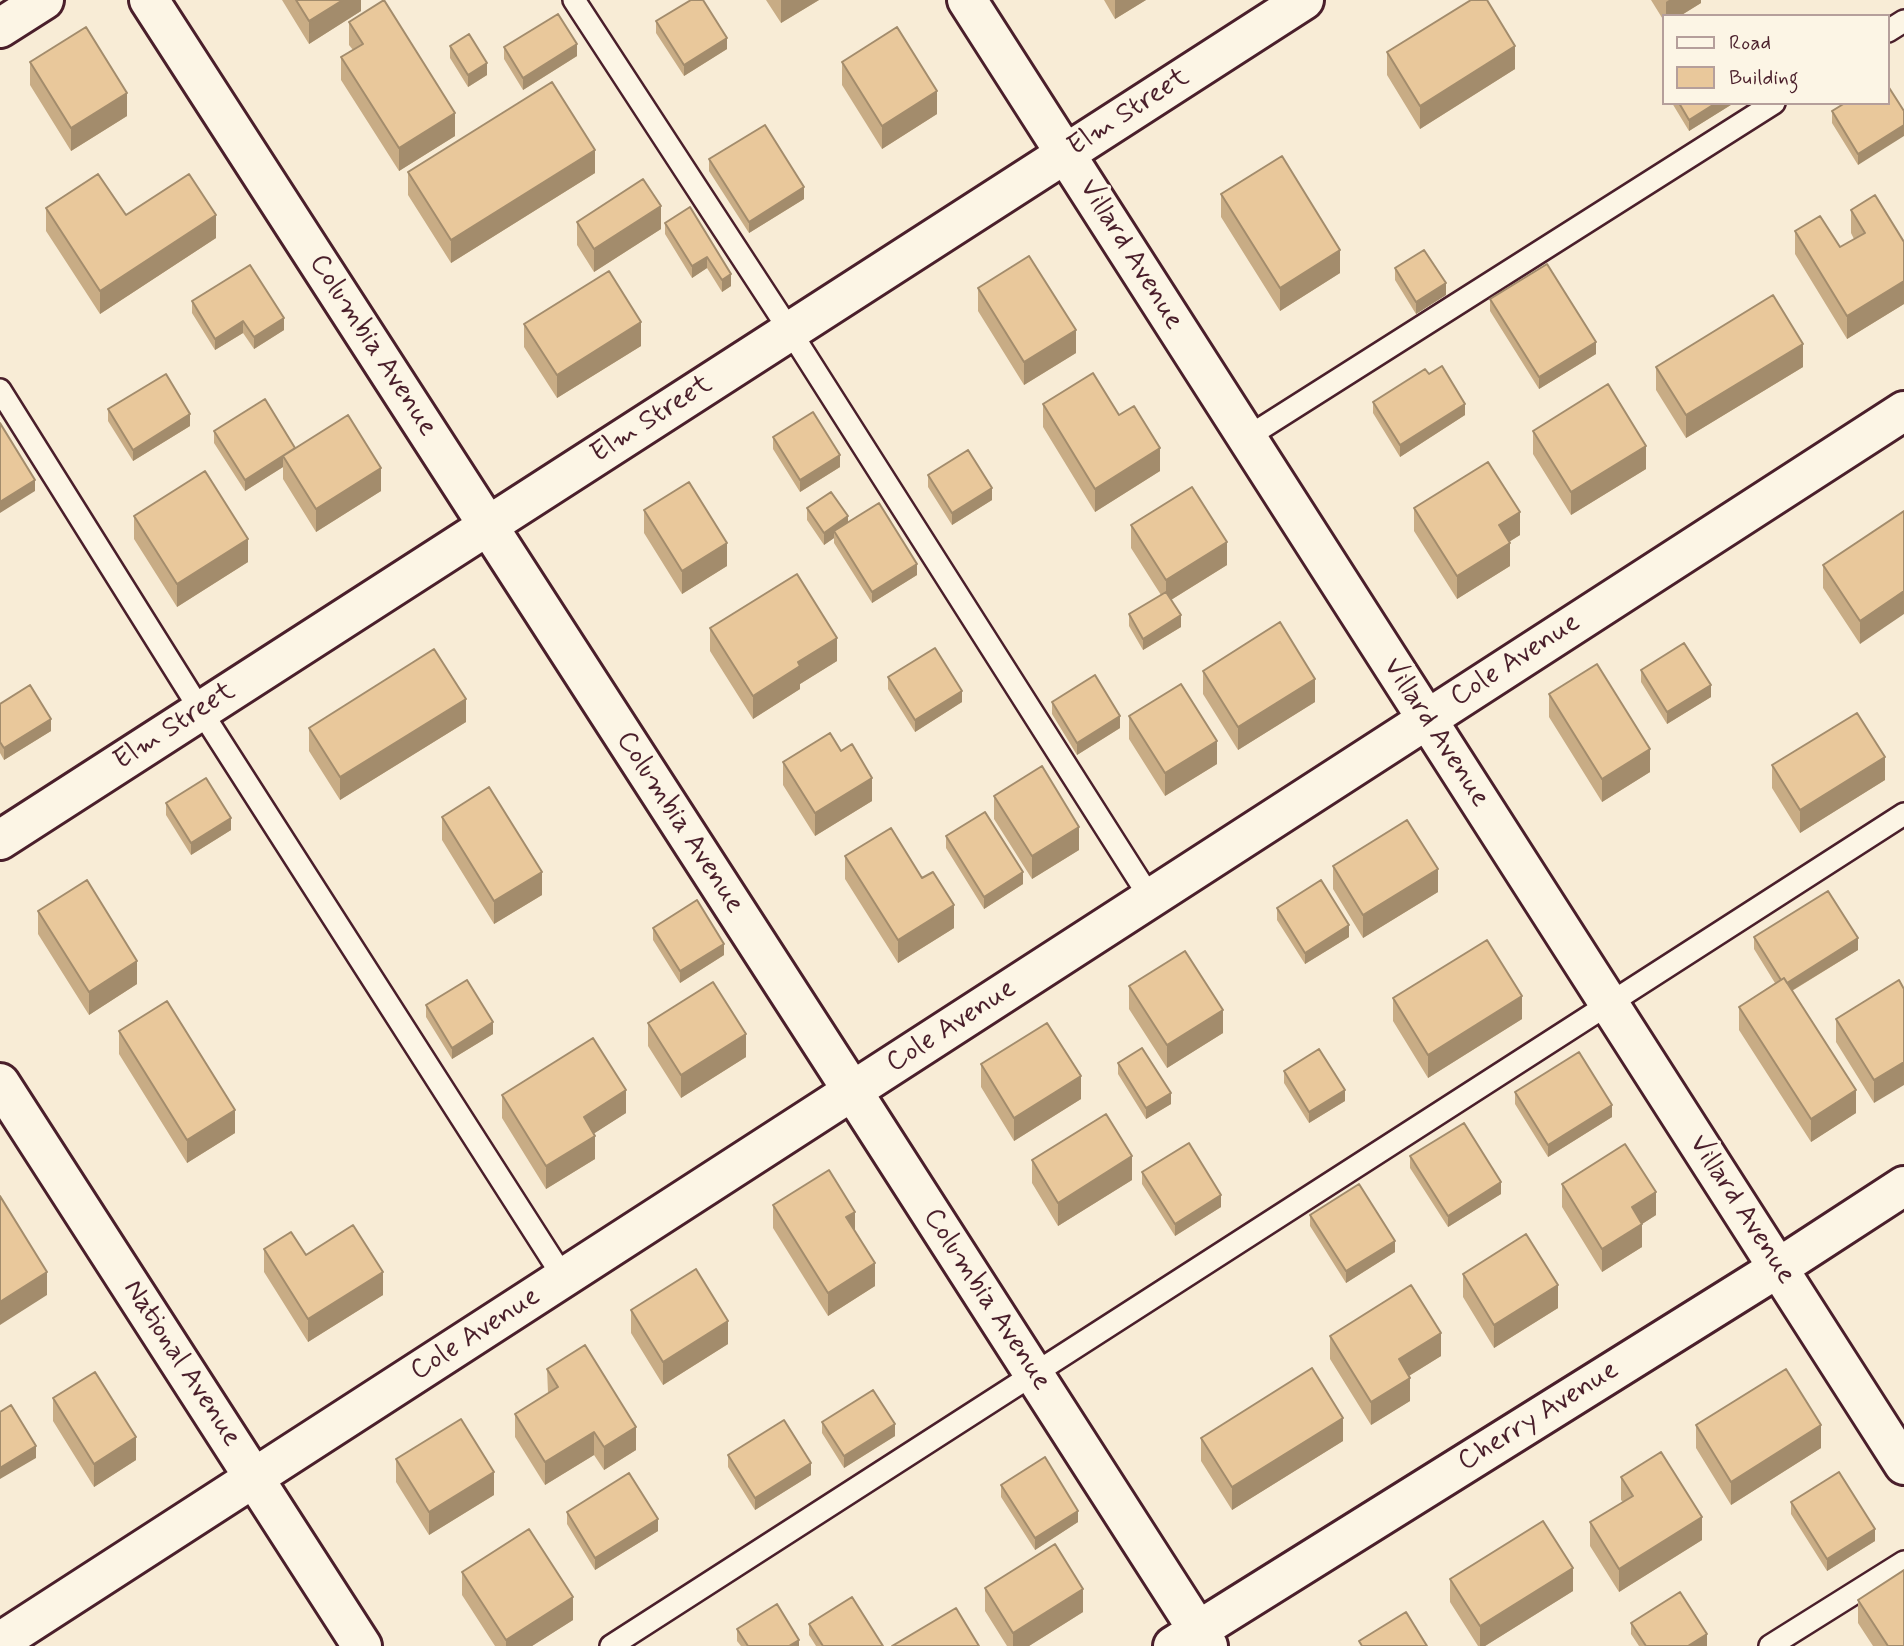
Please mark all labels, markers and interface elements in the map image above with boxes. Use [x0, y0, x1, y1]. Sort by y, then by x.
legend [1662, 14, 1890, 105]
text: Road [1729, 29, 1771, 57]
street label: Elm Street [1062, 61, 1196, 165]
text: Building [1729, 64, 1799, 92]
street label: Villard Avenue [1070, 173, 1190, 337]
street label: Columbia Avenue [301, 249, 443, 443]
street label: Elm Street [585, 368, 719, 472]
street label: Cole Avenue [1445, 607, 1587, 715]
street label: Villard Avenue [1374, 652, 1496, 814]
street label: Elm Street [108, 675, 242, 779]
street label: Columbia Avenue [608, 726, 750, 920]
street label: Cole Avenue [881, 973, 1023, 1081]
street label: Villard Avenue [1680, 1129, 1802, 1291]
street label: Columbia Avenue [915, 1203, 1057, 1397]
street label: National Avenue [115, 1274, 247, 1454]
street label: Cole Avenue [405, 1281, 547, 1389]
street label: Cherry Avenue [1453, 1354, 1625, 1480]

